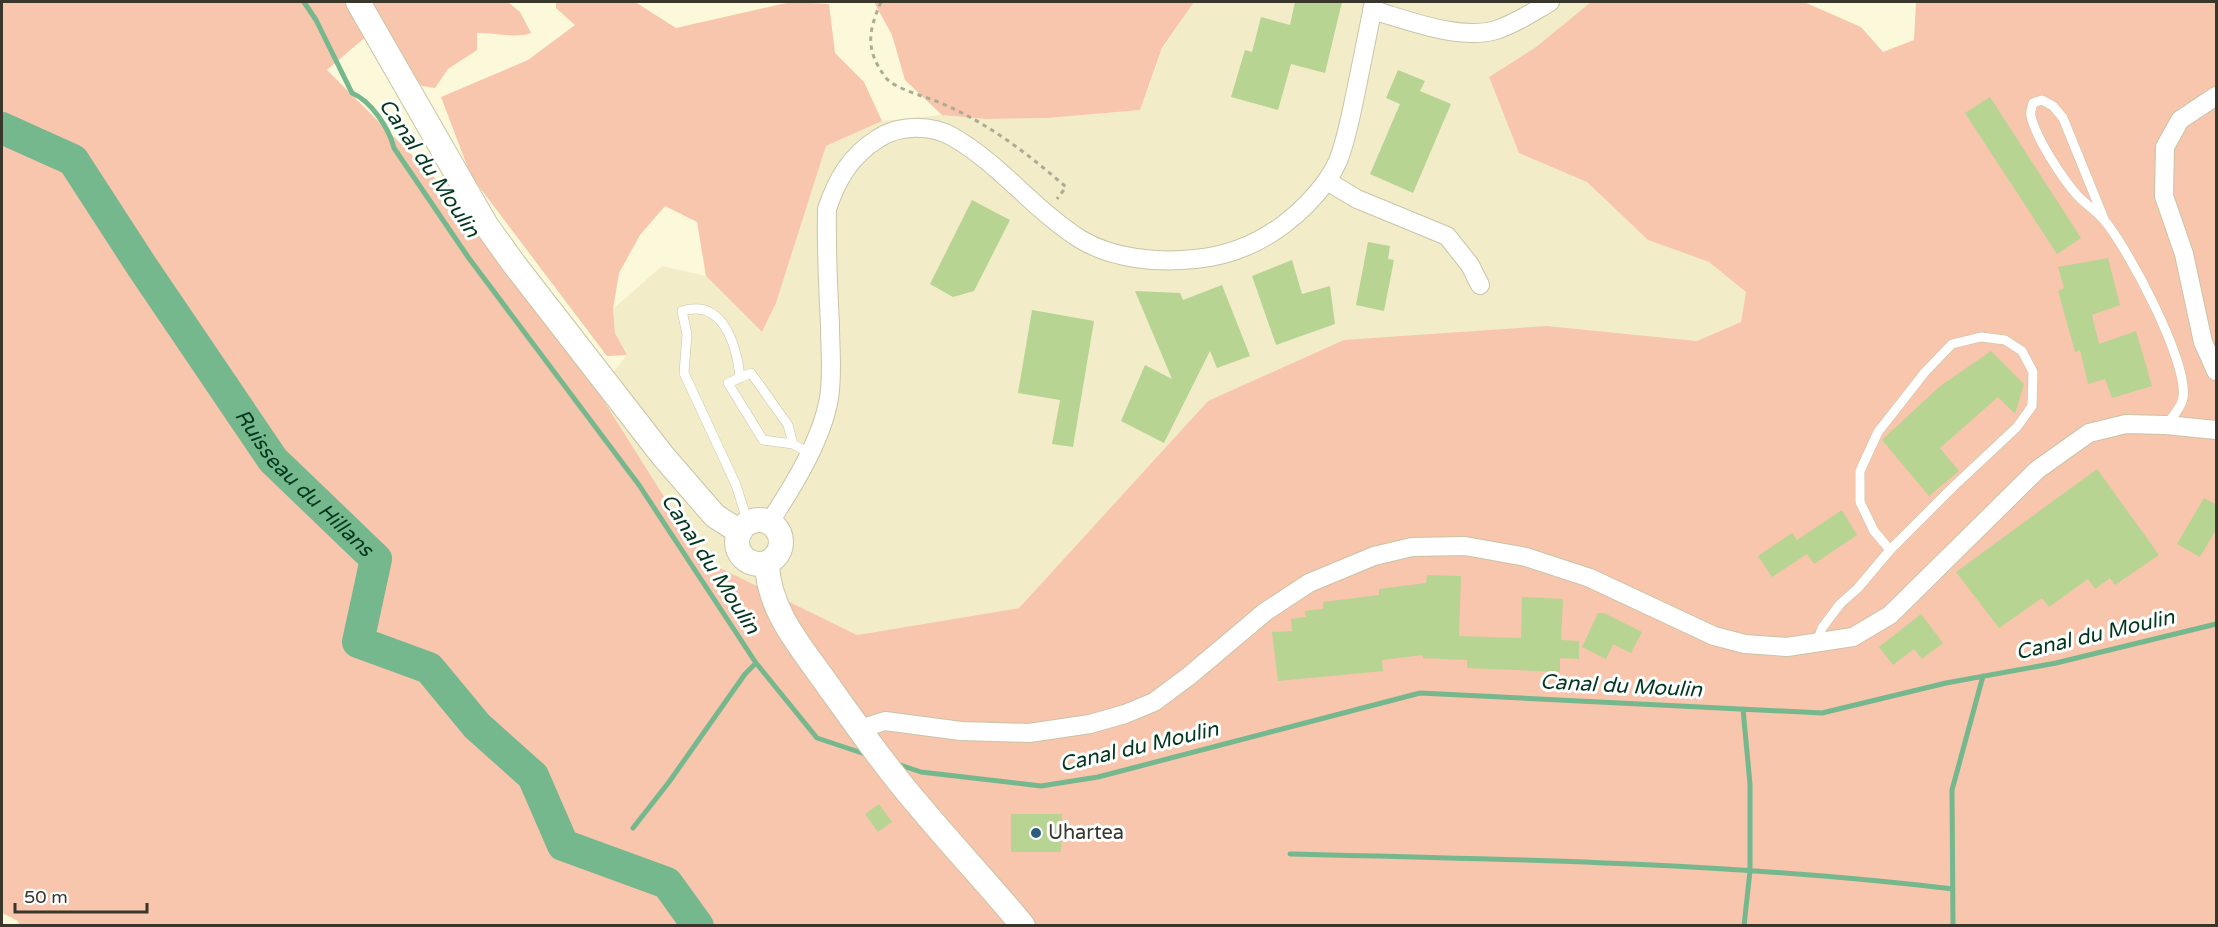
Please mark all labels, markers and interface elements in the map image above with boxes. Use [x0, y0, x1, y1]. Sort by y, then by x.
water label: Canal du Moulin [373, 94, 485, 243]
water label: Ruisseau du Hillans [230, 404, 380, 563]
water label: Canal du Moulin [655, 489, 765, 640]
water label: Canal du Moulin [2013, 604, 2178, 665]
water label: Canal du Moulin [1539, 669, 1704, 703]
water label: Canal du Moulin [1057, 716, 1222, 777]
place label: Uhartea [1048, 821, 1124, 845]
marker: Uhartea [1029, 826, 1043, 840]
scale bar [15, 876, 147, 914]
text: 50 m [24, 886, 68, 908]

